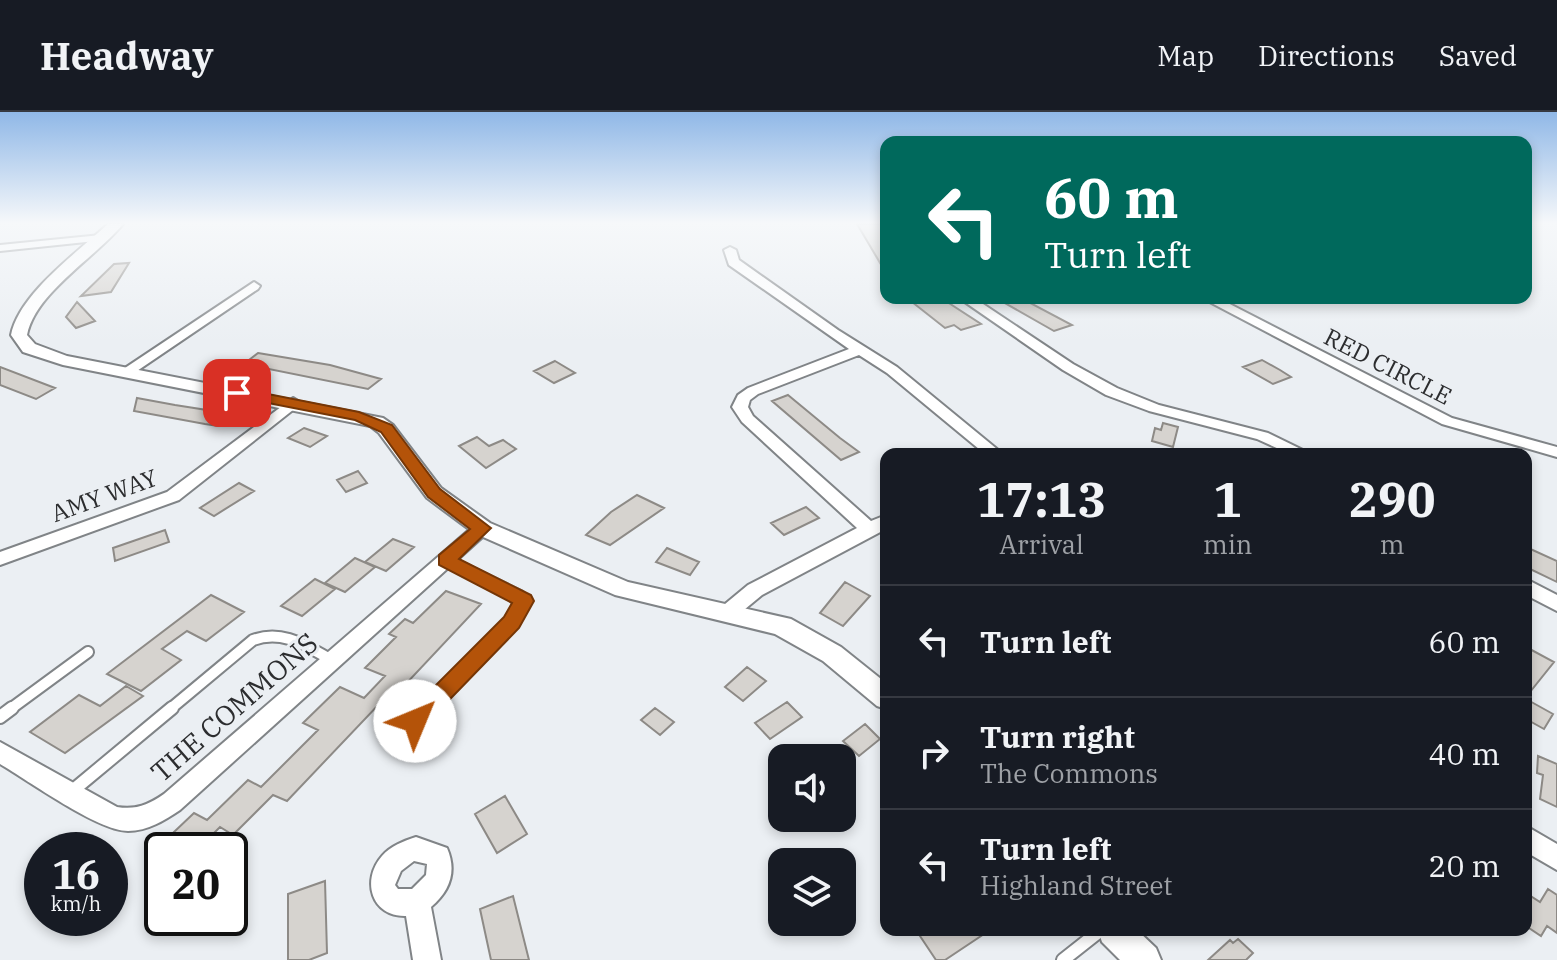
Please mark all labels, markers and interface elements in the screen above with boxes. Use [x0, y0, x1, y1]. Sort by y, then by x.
text: Headway [40, 31, 214, 80]
text: Map [1157, 37, 1214, 74]
text: Directions [1258, 37, 1395, 74]
text: Saved [1439, 37, 1517, 74]
text: 60 m [1044, 161, 1179, 233]
icon: left [912, 168, 1016, 272]
text: Turn left [1044, 231, 1191, 278]
street label: RED CIRCLE [1319, 320, 1457, 412]
pin [203, 359, 271, 427]
icon: arrive [215, 371, 259, 415]
street label: AMY WAY [46, 461, 162, 529]
text: 17:13 [977, 468, 1106, 530]
text: 1 [1213, 468, 1242, 530]
text: 290 [1349, 468, 1435, 530]
text: Arrival [999, 527, 1084, 561]
text: min [1203, 527, 1252, 561]
text: m [1380, 527, 1405, 561]
icon: left [912, 619, 956, 663]
text: Turn left [980, 622, 1112, 661]
text: 60 m [1428, 622, 1500, 661]
street label: THE COMMONS [143, 624, 325, 790]
position arrow [373, 679, 457, 763]
text: Turn right [980, 717, 1135, 756]
icon: right [912, 731, 956, 775]
text: 40 m [1428, 734, 1500, 773]
map controls [768, 744, 856, 936]
button: sound [768, 744, 856, 832]
text: The Commons [980, 756, 1158, 790]
text: Turn left [980, 829, 1112, 868]
speed limit sign: 20 [144, 832, 248, 936]
icon: left [912, 843, 956, 887]
text: 20 m [1428, 846, 1500, 885]
text: 16 [52, 848, 100, 900]
button: layers [768, 848, 856, 936]
text: Highland Street [980, 868, 1173, 902]
text: km/h [51, 890, 101, 917]

